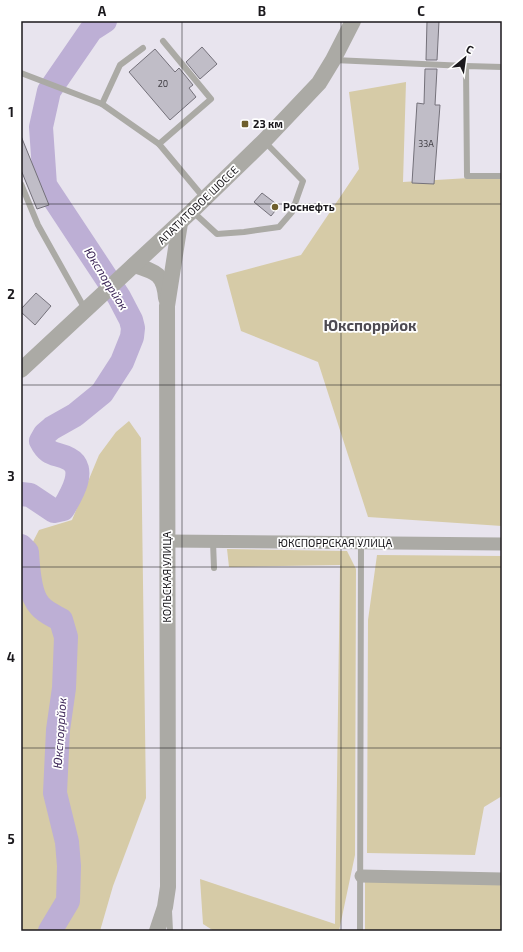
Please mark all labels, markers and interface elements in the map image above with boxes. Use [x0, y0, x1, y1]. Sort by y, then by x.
text: A [98, 3, 107, 19]
text: B [258, 3, 266, 19]
text: C [417, 3, 425, 19]
north arrow [445, 38, 485, 78]
text: С [464, 42, 477, 56]
house number: 20 [158, 78, 168, 89]
text: 1 [8, 104, 14, 120]
place label: 23 км [253, 117, 283, 130]
marker: 23 км [240, 119, 250, 129]
house number: 33А [418, 138, 434, 149]
street label: АПАТИТОВОЕ ШОССЕ [155, 163, 241, 246]
place label: Роснефть [283, 200, 335, 213]
marker: Роснефть [270, 202, 280, 212]
water label: Юкспоррйок [82, 245, 132, 313]
text: 2 [7, 286, 15, 302]
district label: Юкспоррйок [323, 316, 417, 334]
text: 3 [7, 468, 15, 484]
street label: КОЛЬСКАЯ УЛИЦА [160, 531, 173, 623]
street label: ЮКСПОРРСКАЯ УЛИЦА [278, 536, 392, 549]
text: 4 [7, 649, 15, 665]
water label: Юкспоррйок [50, 696, 69, 769]
text: 5 [7, 831, 15, 847]

